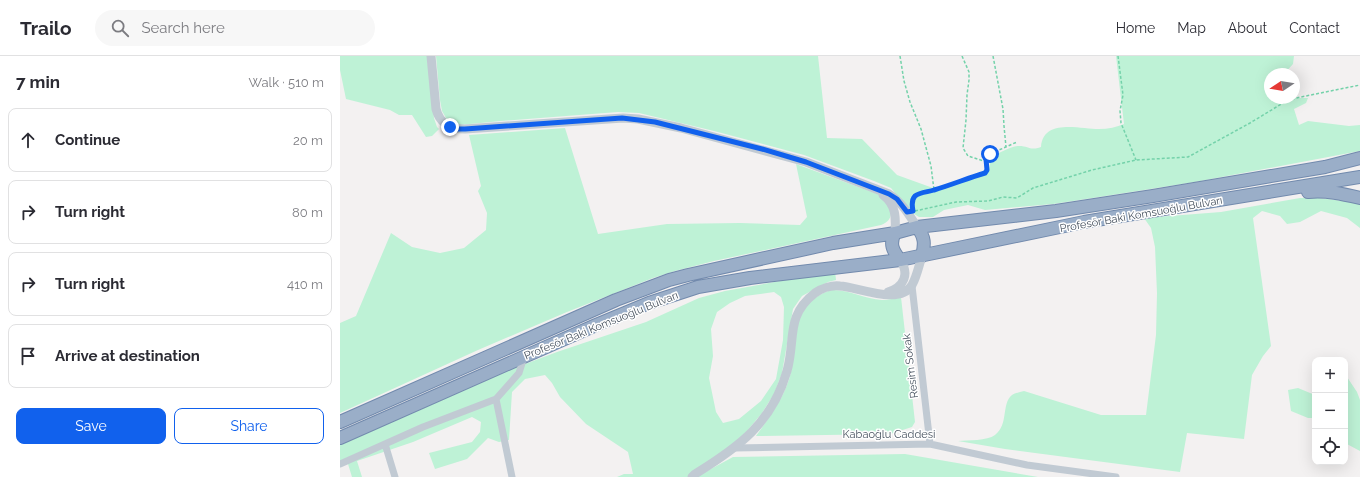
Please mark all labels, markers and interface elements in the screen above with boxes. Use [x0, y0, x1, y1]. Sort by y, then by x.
search box [95, 10, 375, 46]
text: Trailo [20, 17, 71, 39]
icon: search [109, 17, 131, 39]
text: Search here [141, 19, 225, 37]
text: Home [1116, 20, 1155, 36]
text: Map [1177, 20, 1206, 36]
text: About [1228, 20, 1267, 36]
text: Contact [1289, 20, 1340, 36]
north arrow [1264, 68, 1300, 104]
text: 7 min [16, 72, 60, 92]
text: Walk · 510 m [249, 75, 324, 90]
route end [441, 118, 459, 136]
icon: ahead [17, 129, 39, 151]
text: Continue [55, 131, 120, 149]
text: 20 m [293, 133, 323, 148]
route start [981, 145, 999, 163]
street label: Profesör Baki Komsuoğlu Bulvarı [1059, 194, 1223, 235]
icon: right [17, 201, 39, 223]
text: Turn right [55, 203, 125, 221]
text: 80 m [292, 205, 323, 220]
icon: right [17, 273, 39, 295]
text: Turn right [55, 275, 125, 293]
text: 410 m [287, 277, 323, 292]
street label: Profesör Baki Komsuoğlu Bulvarı [522, 289, 680, 362]
street label: Resim Sokak [900, 333, 921, 399]
icon: arrive [17, 345, 39, 367]
text: Arrive at destination [55, 347, 200, 365]
map controls [1312, 357, 1348, 465]
button: + [1312, 357, 1348, 393]
button: − [1312, 393, 1348, 429]
button: Save [16, 408, 166, 444]
button: Share [174, 408, 324, 444]
street label: Kabaoğlu Caddesi [843, 428, 935, 441]
button: locate [1312, 429, 1348, 465]

